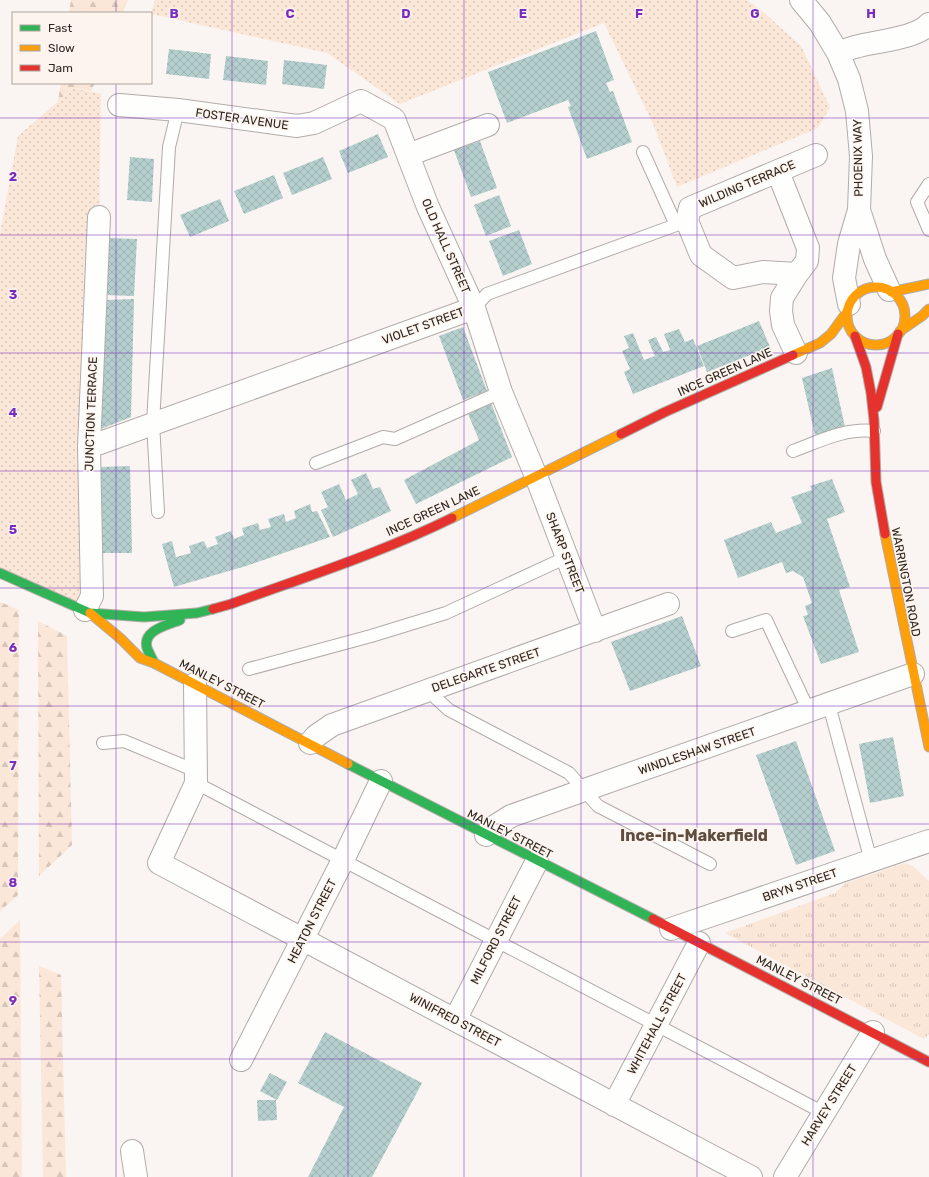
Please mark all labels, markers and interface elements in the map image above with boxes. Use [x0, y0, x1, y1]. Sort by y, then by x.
text: B [169, 6, 179, 21]
text: C [285, 6, 295, 21]
text: D [401, 6, 411, 21]
text: E [519, 6, 527, 21]
text: F [635, 6, 643, 21]
text: G [750, 6, 760, 21]
text: H [866, 6, 876, 21]
legend [12, 12, 152, 84]
text: Fast [48, 21, 72, 35]
text: Slow [48, 41, 75, 55]
text: Jam [48, 61, 73, 75]
street label: FOSTER AVENUE [195, 106, 289, 132]
street label: PHOENIX WAY [850, 119, 866, 197]
street label: WILDING TERRACE [697, 157, 797, 211]
text: 2 [9, 169, 17, 184]
street label: OLD HALL STREET [419, 196, 473, 296]
text: 3 [9, 287, 18, 302]
street label: VIOLET STREET [380, 305, 466, 347]
street label: INCE GREEN LANE [676, 345, 774, 399]
street label: JUNCTION TERRACE [82, 356, 100, 472]
text: 4 [9, 405, 18, 420]
street label: INCE GREEN LANE [384, 483, 482, 539]
street label: SHARP STREET [543, 510, 587, 596]
text: 5 [9, 522, 17, 537]
street label: WARRINGTON ROAD [889, 526, 923, 638]
text: 6 [9, 640, 18, 655]
street label: DELEGARTE STREET [430, 645, 542, 695]
street label: MANLEY STREET [177, 656, 267, 712]
street label: WINDLESHAW STREET [636, 724, 758, 778]
text: 7 [9, 758, 17, 773]
street label: MANLEY STREET [465, 806, 555, 862]
district label: Ince-in-Makerfield [620, 826, 768, 845]
street label: BRYN STREET [761, 866, 839, 904]
text: 8 [9, 875, 18, 890]
street label: HEATON STREET [285, 876, 339, 966]
street label: MILFORD STREET [468, 893, 524, 987]
street label: MANLEY STREET [754, 952, 844, 1008]
street label: WHITEHALL STREET [625, 971, 690, 1077]
street label: WINIFRED STREET [407, 990, 503, 1050]
text: 9 [9, 993, 17, 1008]
street label: HARVEY STREET [798, 1062, 860, 1148]

